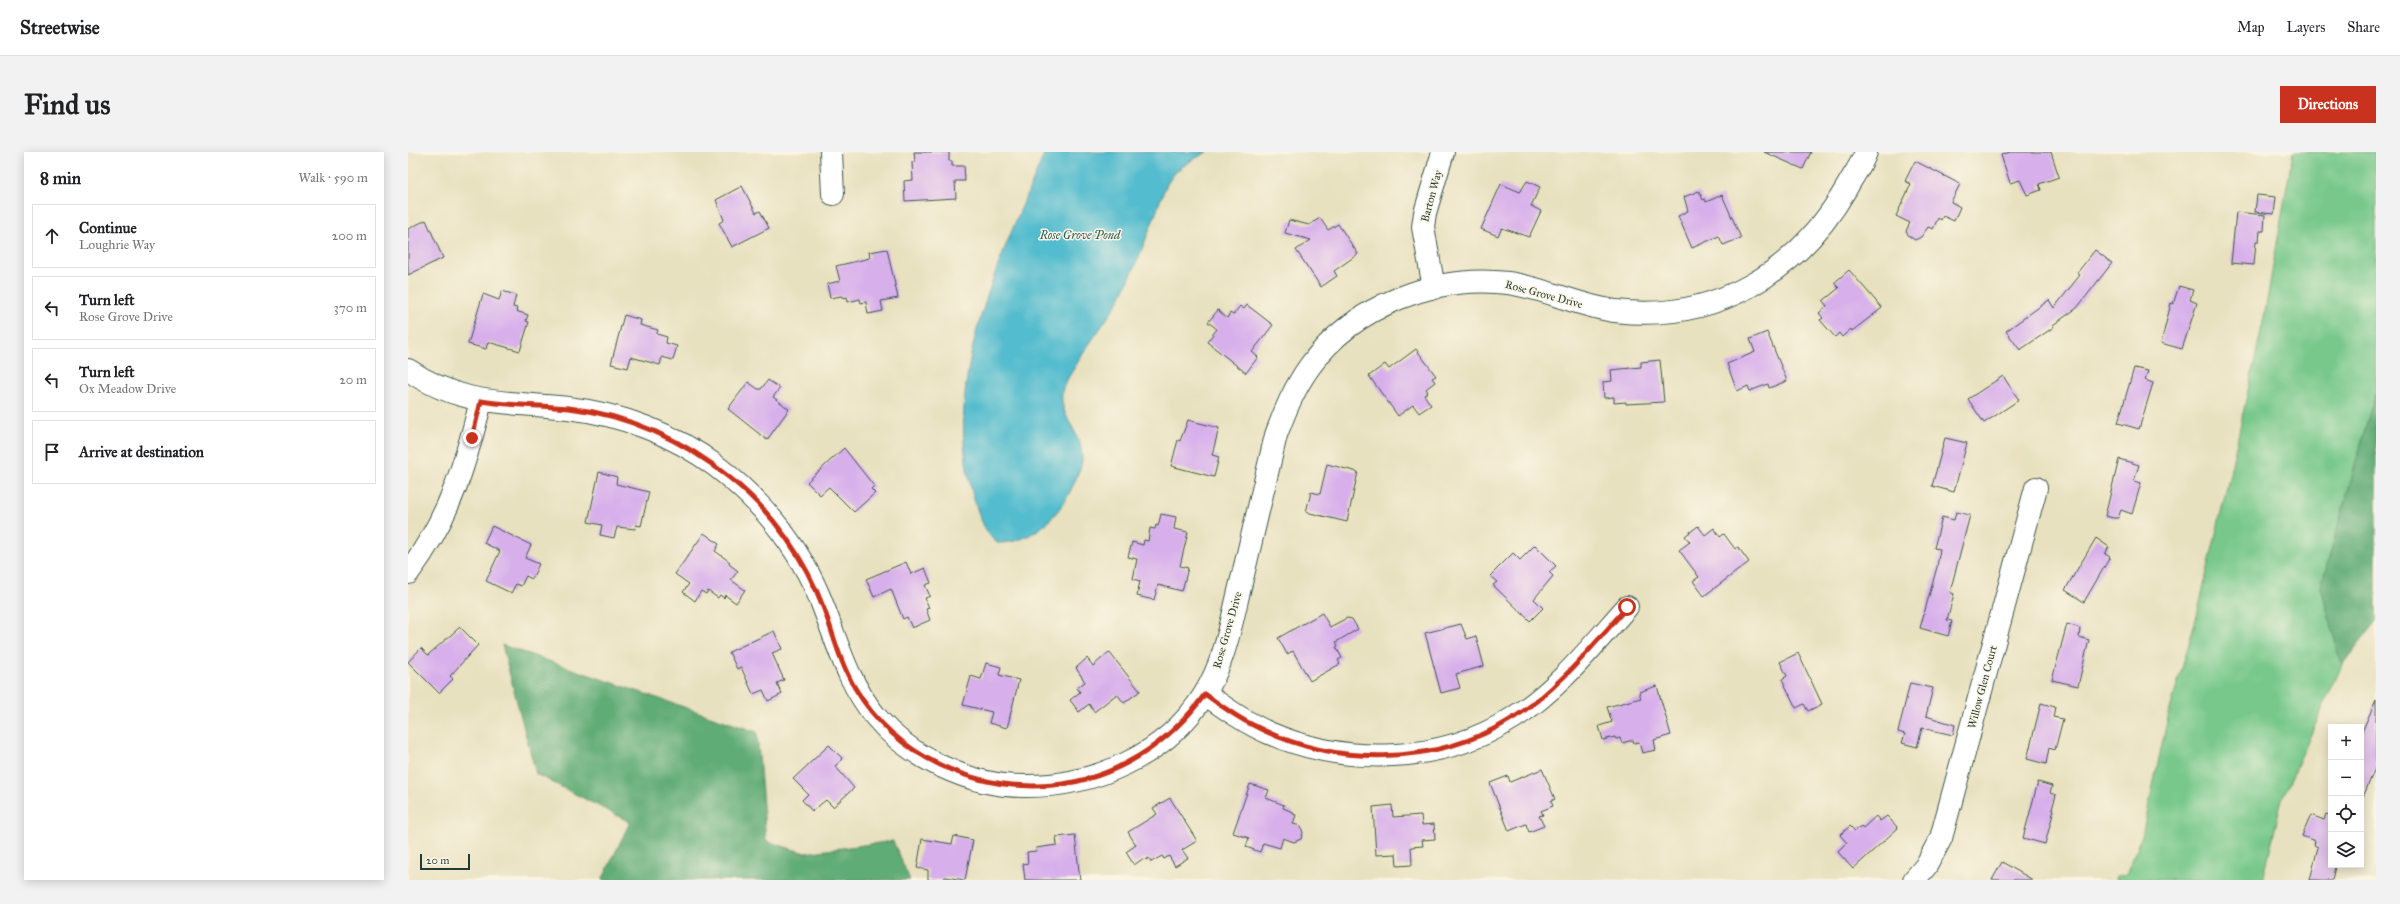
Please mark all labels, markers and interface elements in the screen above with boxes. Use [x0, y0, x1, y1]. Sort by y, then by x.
text: Streetwise [20, 16, 100, 39]
text: Map [2237, 19, 2265, 36]
text: Layers [2287, 19, 2325, 36]
text: Share [2347, 19, 2380, 36]
button: Directions [2280, 86, 2376, 123]
text: Find us [24, 87, 110, 122]
text: 8 min [40, 168, 81, 189]
street label: Barton Way [1418, 168, 1445, 224]
text: Walk · 590 m [298, 170, 368, 186]
text: Continue [79, 219, 137, 237]
icon: ahead [41, 225, 63, 247]
text: 200 m [332, 228, 367, 244]
water label: Rose Grove Pond [1039, 228, 1121, 242]
text: Loughrie Way [79, 237, 155, 253]
street label: Rose Grove Drive [1504, 278, 1584, 311]
text: Turn left [79, 291, 135, 309]
icon: left [41, 297, 63, 319]
text: 370 m [334, 300, 367, 316]
text: Rose Grove Drive [79, 309, 173, 325]
text: Turn left [79, 363, 135, 381]
icon: left [41, 369, 63, 391]
text: 20 m [339, 372, 367, 388]
text: Ox Meadow Drive [79, 381, 176, 397]
route end [463, 429, 481, 447]
icon: arrive [41, 441, 63, 463]
text: Arrive at destination [79, 443, 204, 461]
street label: Rose Grove Drive [1210, 590, 1245, 670]
route start [1618, 598, 1636, 616]
street label: Willow Glen Court [1965, 644, 2000, 730]
map controls [2328, 724, 2364, 868]
button: + [2328, 724, 2364, 760]
button: − [2328, 760, 2364, 796]
button: locate [2328, 796, 2364, 832]
button: layers [2328, 832, 2364, 868]
scale bar [420, 852, 470, 871]
text: 20 m [426, 854, 449, 867]

